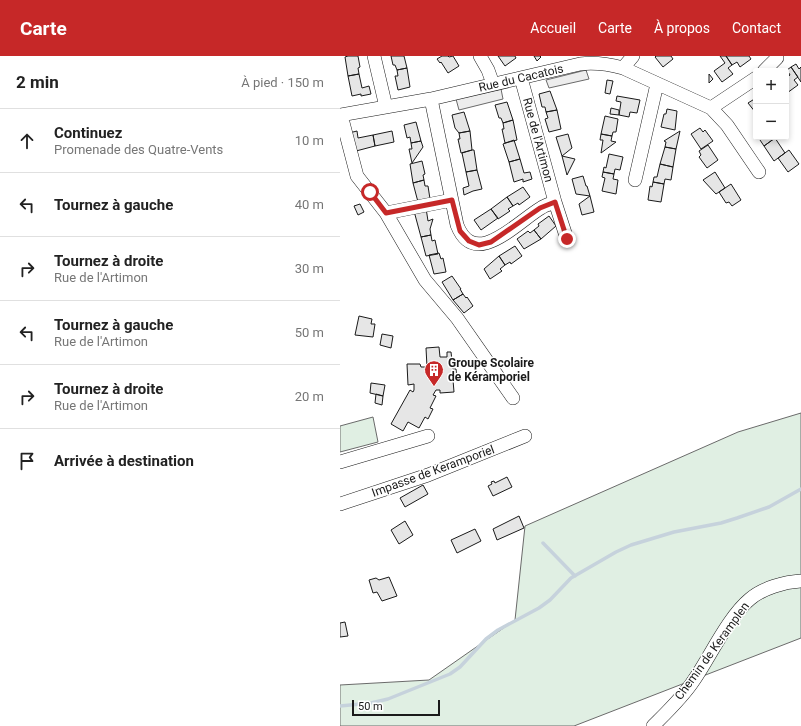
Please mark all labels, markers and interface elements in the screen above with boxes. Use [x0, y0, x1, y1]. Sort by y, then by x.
text: Carte [20, 17, 67, 40]
text: Accueil [530, 20, 576, 36]
text: Carte [598, 20, 632, 36]
text: À propos [654, 20, 710, 36]
text: Contact [732, 20, 781, 36]
street label: Rue du Cacatois [477, 61, 565, 95]
map controls [753, 68, 789, 140]
button: + [753, 68, 789, 104]
text: 2 min [16, 72, 59, 92]
text: À pied · 150 m [241, 75, 324, 90]
street label: Rue de l'Artimon [520, 96, 556, 184]
button: − [753, 104, 789, 140]
text: Continuez [54, 124, 122, 142]
icon: ahead [16, 130, 38, 152]
text: 10 m [295, 133, 324, 148]
text: Promenade des Quatre-Vents [54, 142, 223, 157]
route start [361, 183, 379, 201]
icon: left [16, 194, 38, 216]
text: Tournez à gauche [54, 196, 173, 214]
text: 40 m [295, 197, 324, 212]
route end [558, 230, 576, 248]
text: Tournez à droite [54, 252, 163, 270]
icon: right [16, 258, 38, 280]
text: 30 m [295, 261, 324, 276]
text: Rue de l'Artimon [54, 270, 148, 285]
text: Tournez à gauche [54, 316, 173, 334]
icon: left [16, 322, 38, 344]
text: 50 m [295, 325, 324, 340]
text: Rue de l'Artimon [54, 334, 148, 349]
place label: Groupe Scolaire de Kéramporiel [448, 356, 535, 384]
building icon: Groupe Scolaire de Kéramporiel [423, 359, 445, 387]
text: Tournez à droite [54, 380, 163, 398]
icon: right [16, 386, 38, 408]
text: 20 m [295, 389, 324, 404]
text: Rue de l'Artimon [54, 398, 148, 413]
street label: Impasse de Keramporiel [370, 442, 496, 500]
icon: arrive [16, 450, 38, 472]
text: Arrivée à destination [54, 452, 194, 470]
street label: Chemin de Keramplen [672, 599, 752, 703]
scale bar [352, 698, 440, 717]
text: 50 m [358, 700, 383, 713]

